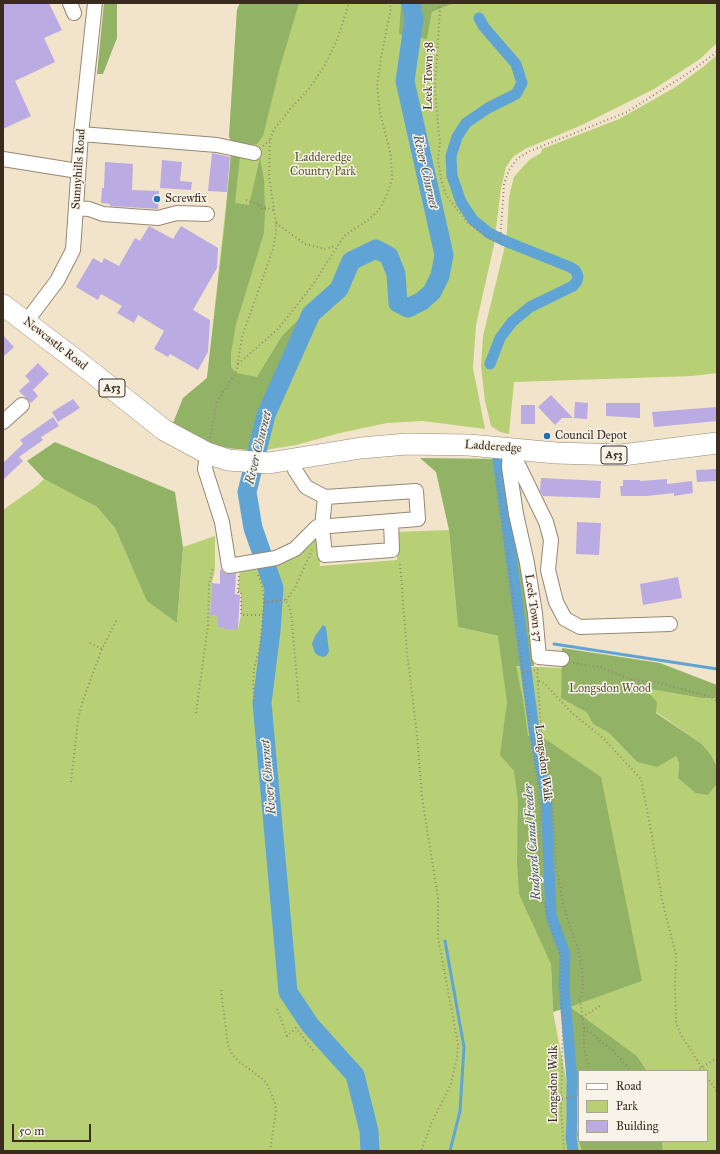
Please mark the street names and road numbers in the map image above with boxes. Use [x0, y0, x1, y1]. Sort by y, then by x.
street label: Leek Town 38 [421, 42, 437, 110]
street label: Sunnyhills Road [69, 128, 89, 210]
street label: Newcastle Road [20, 314, 90, 374]
road number: A53 [99, 379, 125, 397]
street label: Ladderedge [464, 438, 522, 456]
road number: A53 [601, 446, 627, 464]
street label: Leek Town 37 [521, 573, 545, 643]
street label: Longsdon Walk [531, 724, 555, 802]
street label: Longsdon Walk [547, 1045, 561, 1123]

